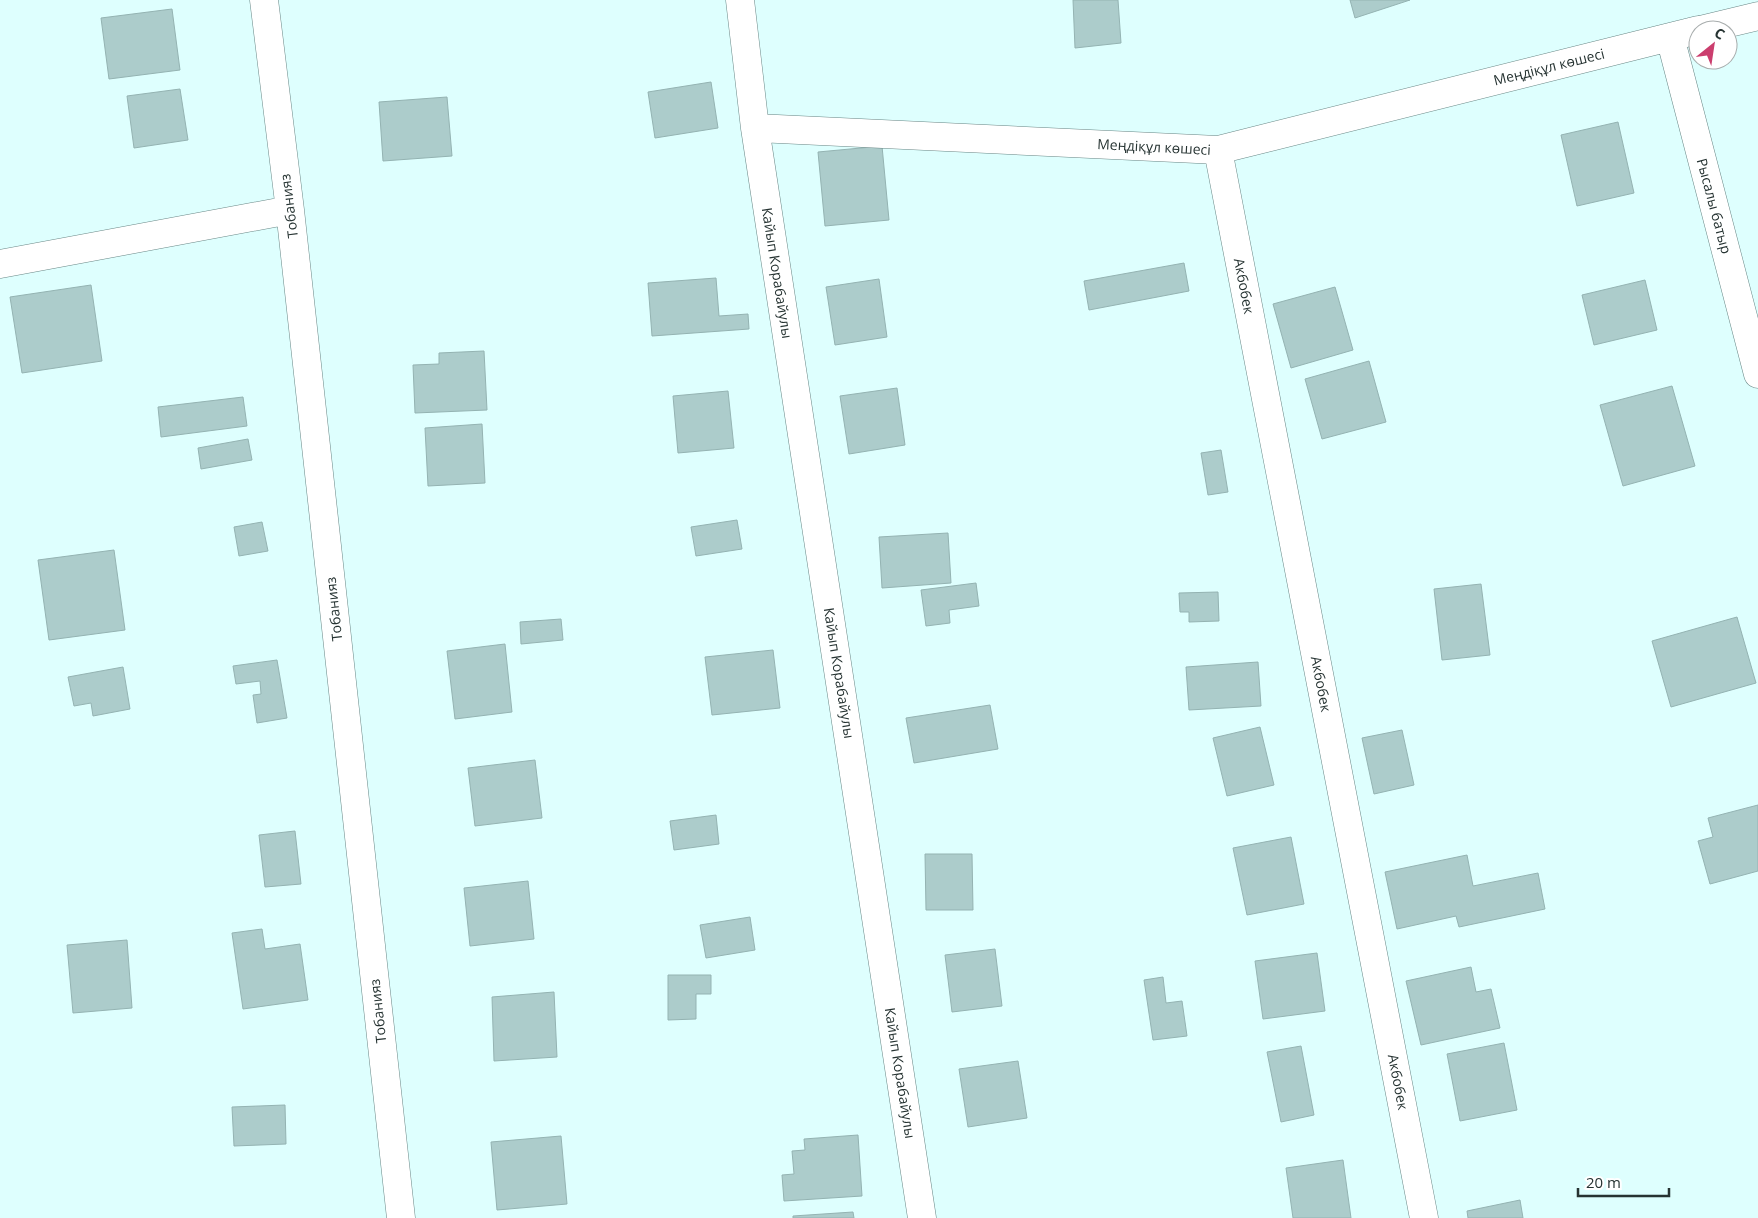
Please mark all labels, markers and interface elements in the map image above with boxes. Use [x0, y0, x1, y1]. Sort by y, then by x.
north arrow [1688, 20, 1738, 70]
text: С [1711, 23, 1728, 44]
street label: Меңдіқұл көшесі [1491, 44, 1606, 89]
street label: Меңдіқұл көшесі [1097, 134, 1211, 159]
street label: Рысалы батыр [1693, 156, 1736, 256]
street label: Тобанияз [275, 173, 302, 239]
street label: Кайып Корабайулы [758, 206, 797, 340]
street label: Акбобек [1230, 256, 1259, 316]
street label: Тобанияз [321, 576, 346, 642]
street label: Кайып Корабайулы [820, 606, 859, 740]
street label: Акбобек [1307, 654, 1336, 714]
street label: Тобанияз [365, 978, 390, 1044]
street label: Кайып Корабайулы [881, 1006, 920, 1140]
street label: Акбобек [1384, 1052, 1413, 1112]
scale bar [1578, 1166, 1669, 1198]
text: 20 m [1586, 1172, 1621, 1192]

